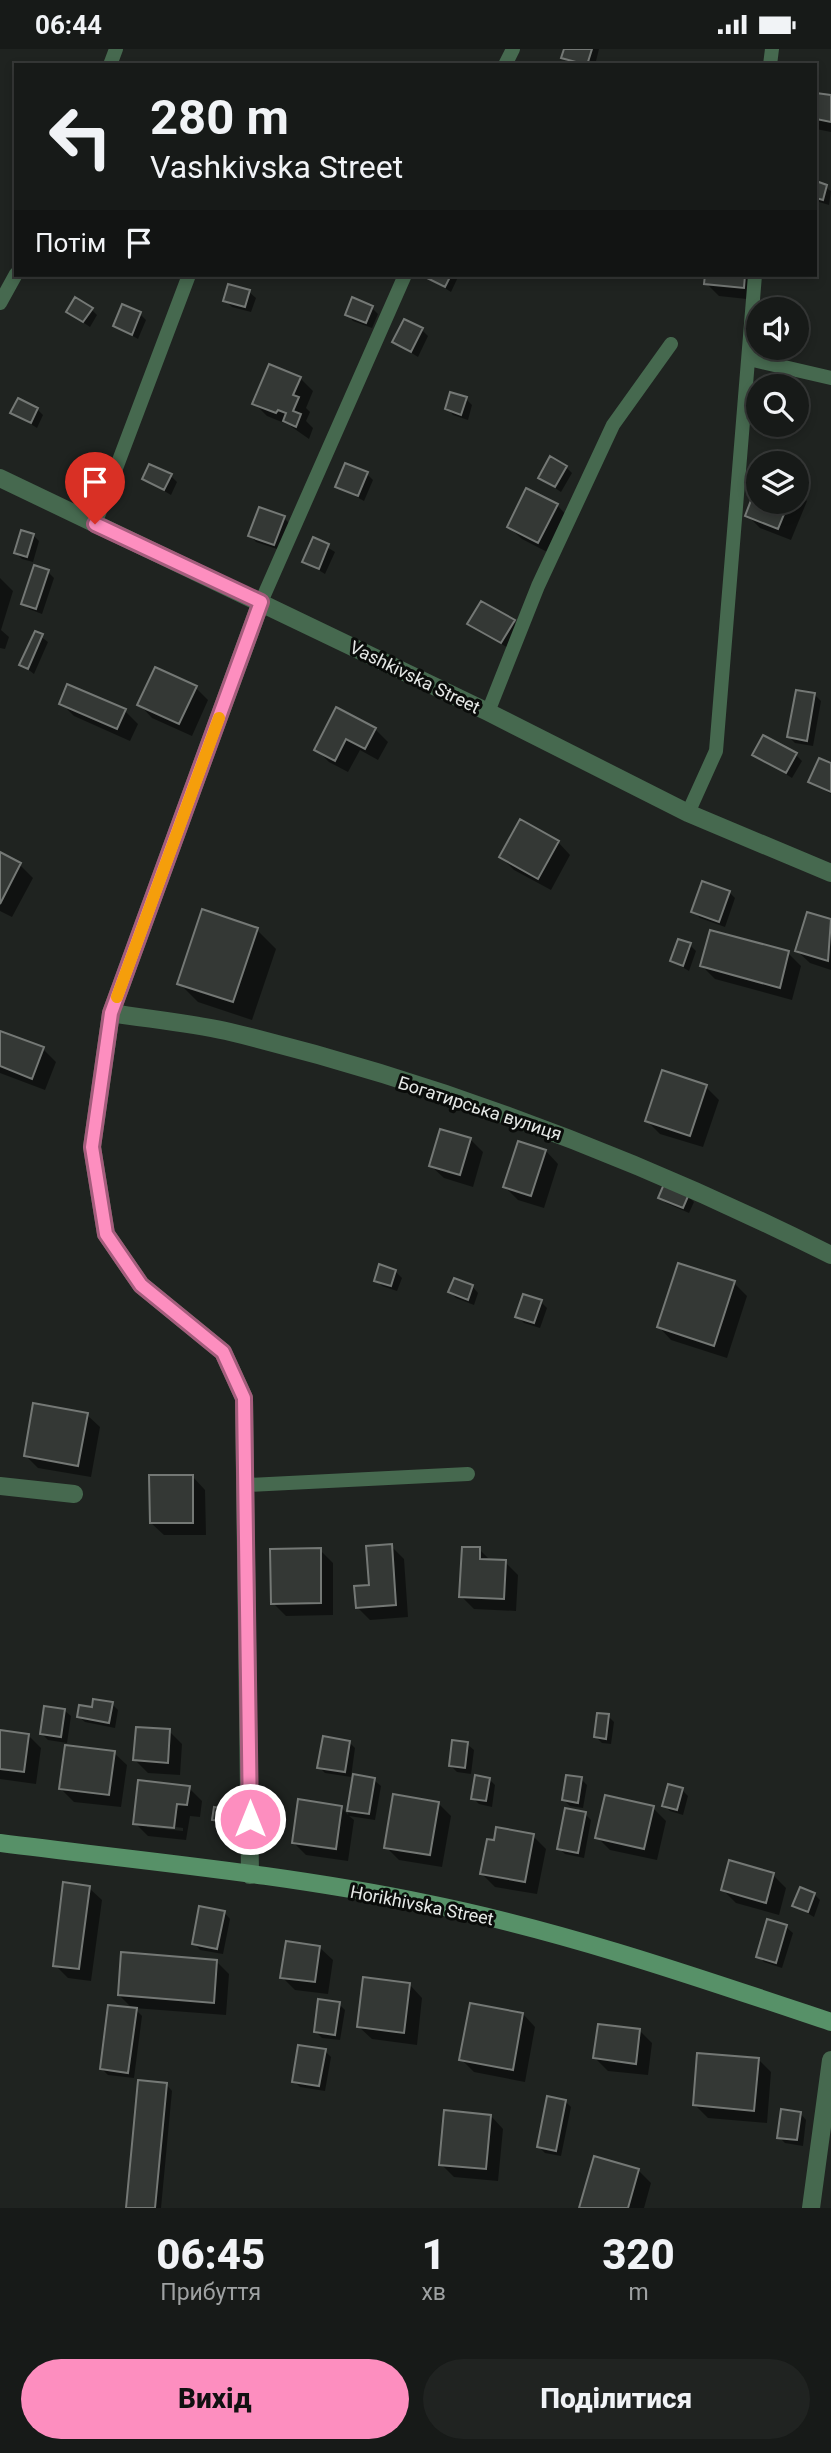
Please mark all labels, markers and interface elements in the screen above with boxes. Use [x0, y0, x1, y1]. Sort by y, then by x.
text: 06:44 [35, 10, 102, 40]
text: 280 m [150, 89, 289, 146]
icon: left [35, 91, 126, 182]
text: Vashkivska Street [150, 148, 403, 186]
icon: arrive [120, 224, 158, 262]
text: Потім [35, 228, 106, 258]
map controls [746, 297, 809, 514]
button: sound [746, 297, 809, 360]
button: search [746, 374, 809, 437]
button: layers [746, 451, 809, 514]
pin [65, 452, 125, 524]
icon: arrive [76, 463, 114, 501]
street label: Vashkivska Street [346, 636, 484, 718]
street label: Богатирська вулиця [395, 1072, 565, 1144]
position arrow [213, 1782, 287, 1856]
street label: Horikhivska Street [348, 1881, 496, 1929]
text: 06:45 [156, 2230, 265, 2279]
text: 1 [422, 2230, 446, 2279]
text: 320 [602, 2230, 675, 2279]
text: Прибуття [160, 2279, 261, 2306]
text: хв [421, 2279, 446, 2306]
text: m [628, 2279, 649, 2306]
button: Вихід [21, 2359, 409, 2439]
button: Поділитися [423, 2359, 810, 2439]

